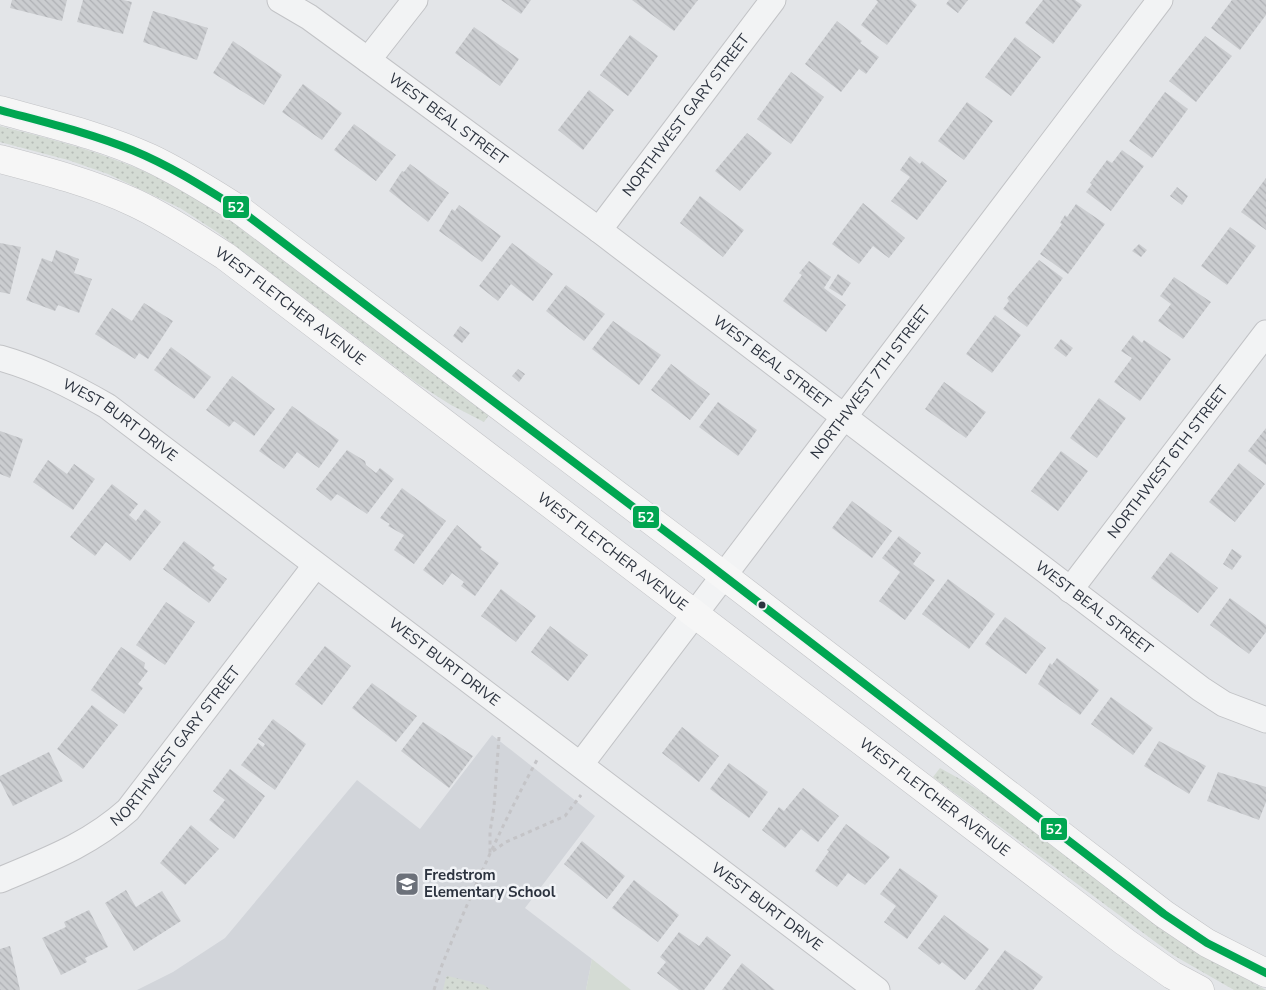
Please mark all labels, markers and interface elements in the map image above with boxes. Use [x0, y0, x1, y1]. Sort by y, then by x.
street label: NORTHWEST GARY STREET [618, 30, 754, 201]
street label: WEST BEAL STREET [384, 68, 512, 169]
line badge: 52 [222, 195, 250, 219]
text: 52 [228, 198, 244, 217]
street label: WEST FLETCHER AVENUE [211, 242, 370, 370]
street label: NORTHWEST 7TH STREET [806, 301, 935, 463]
street label: WEST BEAL STREET [709, 311, 835, 413]
street label: WEST BURT DRIVE [59, 374, 181, 466]
street label: NORTHWEST 6TH STREET [1103, 381, 1232, 543]
street label: WEST FLETCHER AVENUE [533, 488, 692, 615]
line badge: 52 [632, 505, 660, 529]
text: 52 [638, 508, 654, 527]
street label: WEST BEAL STREET [1031, 556, 1157, 659]
unlabelled marker [757, 600, 767, 610]
street label: WEST BURT DRIVE [385, 613, 504, 711]
street label: NORTHWEST GARY STREET [106, 662, 245, 831]
street label: WEST FLETCHER AVENUE [855, 733, 1014, 861]
line badge: 52 [1040, 817, 1068, 841]
text: 52 [1046, 820, 1062, 839]
street label: WEST BURT DRIVE [707, 858, 827, 955]
place label: Fredstrom Elementary School [424, 865, 556, 902]
school or university icon: Fredstrom Elementary School [394, 871, 420, 897]

